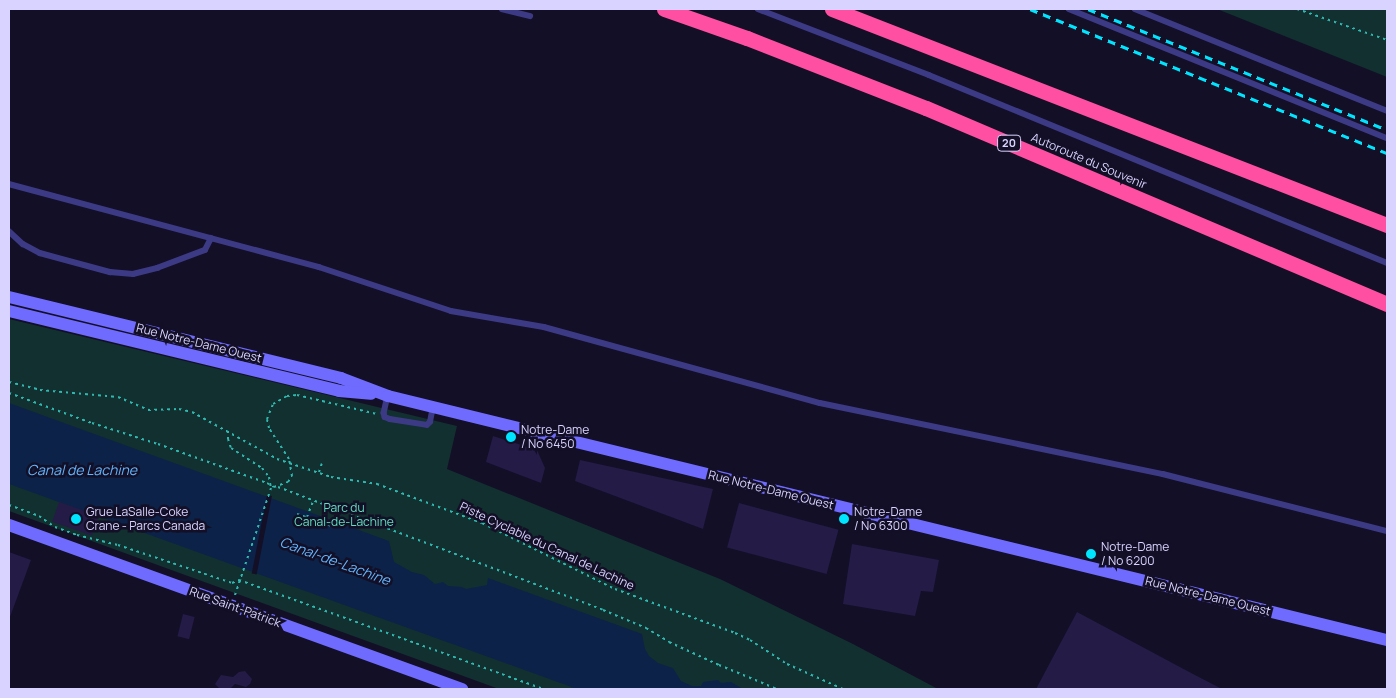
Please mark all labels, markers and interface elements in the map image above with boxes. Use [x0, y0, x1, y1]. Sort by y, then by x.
street label: Autoroute du Souvenir [1029, 130, 1149, 192]
road number: 20 [996, 134, 1022, 152]
street label: Rue Notre-Dame Ouest [135, 320, 263, 366]
place label: Notre-Dame / No 6450 [521, 423, 589, 451]
marker: Notre-Dame / No 6450 [505, 431, 517, 443]
water label: Canal de Lachine [27, 462, 137, 478]
street label: Rue Notre-Dame Ouest [707, 467, 835, 513]
street label: Piste Cyclable du Canal de Lachine [457, 499, 637, 593]
park label: Parc du Canal-de-Lachine [294, 501, 394, 529]
place label: Grue LaSalle-Coke Crane - Parcs Canada [86, 505, 205, 533]
place label: Notre-Dame / No 6300 [854, 505, 922, 533]
marker: Grue LaSalle-Coke Crane - Parcs Canada [70, 513, 82, 525]
marker: Notre-Dame / No 6300 [838, 513, 850, 525]
water label: Canal-de-Lachine [278, 533, 392, 589]
place label: Notre-Dame / No 6200 [1101, 540, 1169, 568]
marker: Notre-Dame / No 6200 [1085, 548, 1097, 560]
street label: Rue Notre-Dame Ouest [1144, 573, 1272, 619]
street label: Rue Saint-Patrick [187, 584, 283, 630]

